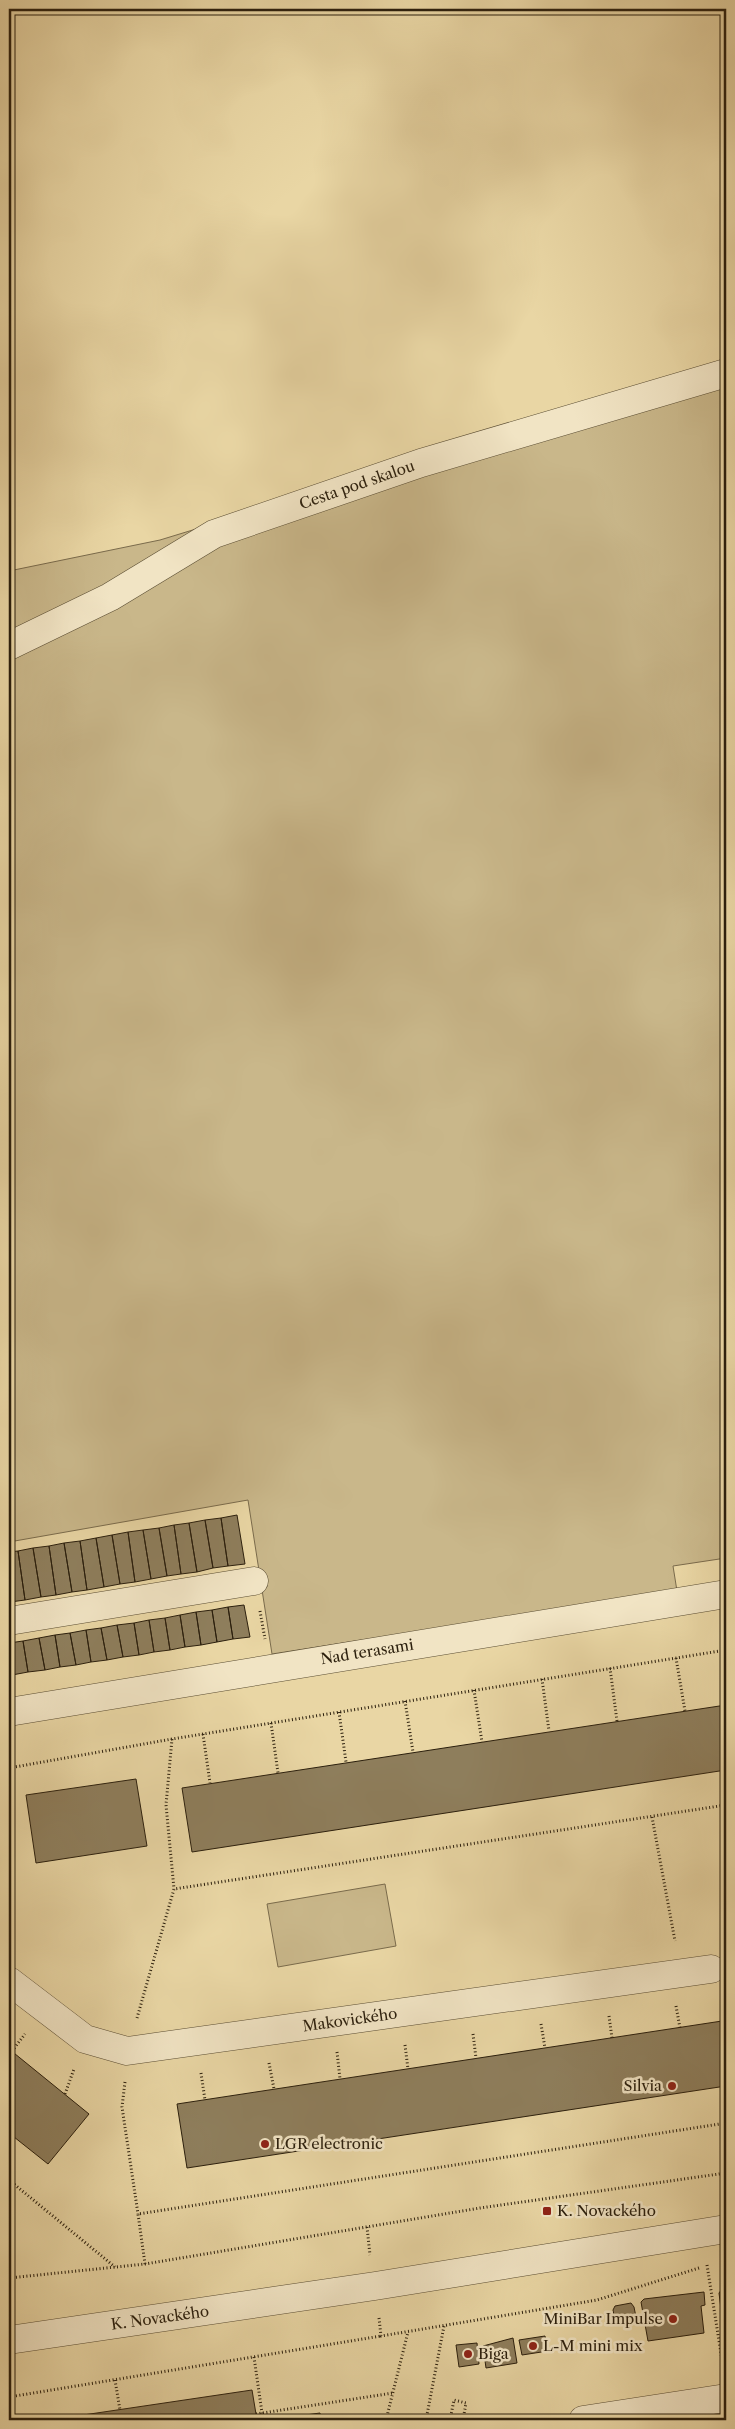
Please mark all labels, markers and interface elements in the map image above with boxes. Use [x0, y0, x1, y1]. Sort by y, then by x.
street label: Cesta pod skalou [297, 456, 417, 513]
street label: Nad terasami [319, 1635, 415, 1668]
street label: Makovického [301, 2003, 398, 2036]
place label: Silvia [624, 2076, 662, 2095]
marker: Silvia [666, 2080, 678, 2092]
place label: LGR electronic [275, 2134, 383, 2153]
marker: LGR electronic [259, 2138, 271, 2150]
place label: K. Novackého [557, 2201, 656, 2220]
marker: K. Novackého [541, 2205, 553, 2217]
street label: K. Novackého [110, 2301, 210, 2334]
place label: MiniBar Impulse [543, 2309, 663, 2328]
marker: MiniBar Impulse [667, 2313, 679, 2325]
place label: L-M mini mix [543, 2336, 643, 2355]
marker: L-M mini mix [527, 2340, 539, 2352]
place label: Biga [478, 2344, 509, 2363]
marker: Biga [462, 2348, 474, 2360]

